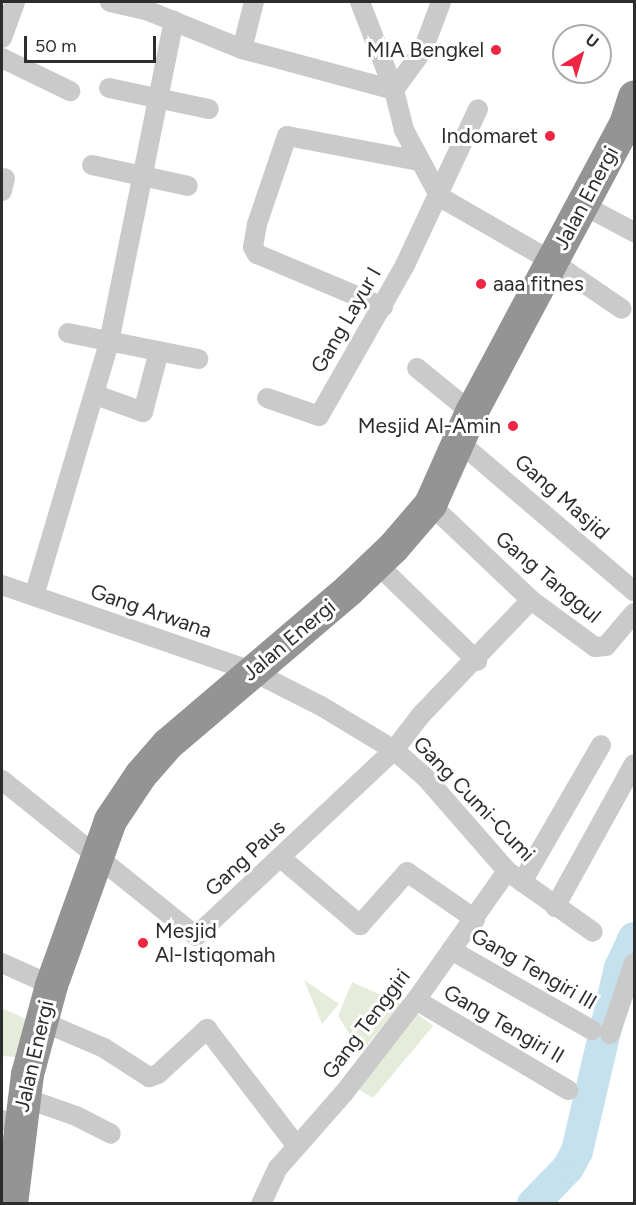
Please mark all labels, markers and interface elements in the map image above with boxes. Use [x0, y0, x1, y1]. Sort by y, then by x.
scale bar [27, 24, 159, 62]
north arrow [552, 24, 612, 84]
text: U [582, 30, 602, 52]
text: 50 m [35, 35, 77, 57]
place label: MIA Bengkel [367, 37, 484, 63]
marker: MIA Bengkel [489, 43, 503, 57]
place label: Indomaret [441, 123, 538, 149]
marker: Indomaret [543, 129, 557, 143]
street label: Jalan Energi [548, 142, 624, 254]
street label: Gang Layur I [306, 263, 386, 377]
place label: aaa fitnes [493, 271, 584, 297]
marker: aaa fitnes [474, 277, 488, 291]
place label: Mesjid Al-Amin [358, 413, 501, 439]
marker: Mesjid Al-Amin [506, 419, 520, 433]
street label: Gang Masjid [510, 449, 614, 545]
street label: Gang Tanggul [490, 526, 606, 628]
street label: Gang Arwana [87, 578, 215, 644]
street label: Jalan Energi [237, 594, 341, 686]
street label: Gang Cumi-Cumi [408, 731, 540, 867]
street label: Gang Paus [200, 815, 290, 901]
place label: Mesjid Al-Istiqomah [155, 918, 275, 968]
street label: Gang Tengiri III [467, 923, 601, 1015]
marker: Mesjid Al-Istiqomah [136, 936, 150, 950]
street label: Gang Tenggiri [317, 964, 415, 1084]
street label: Gang Tengiri II [439, 979, 569, 1069]
street label: Jalan Energi [9, 998, 59, 1114]

